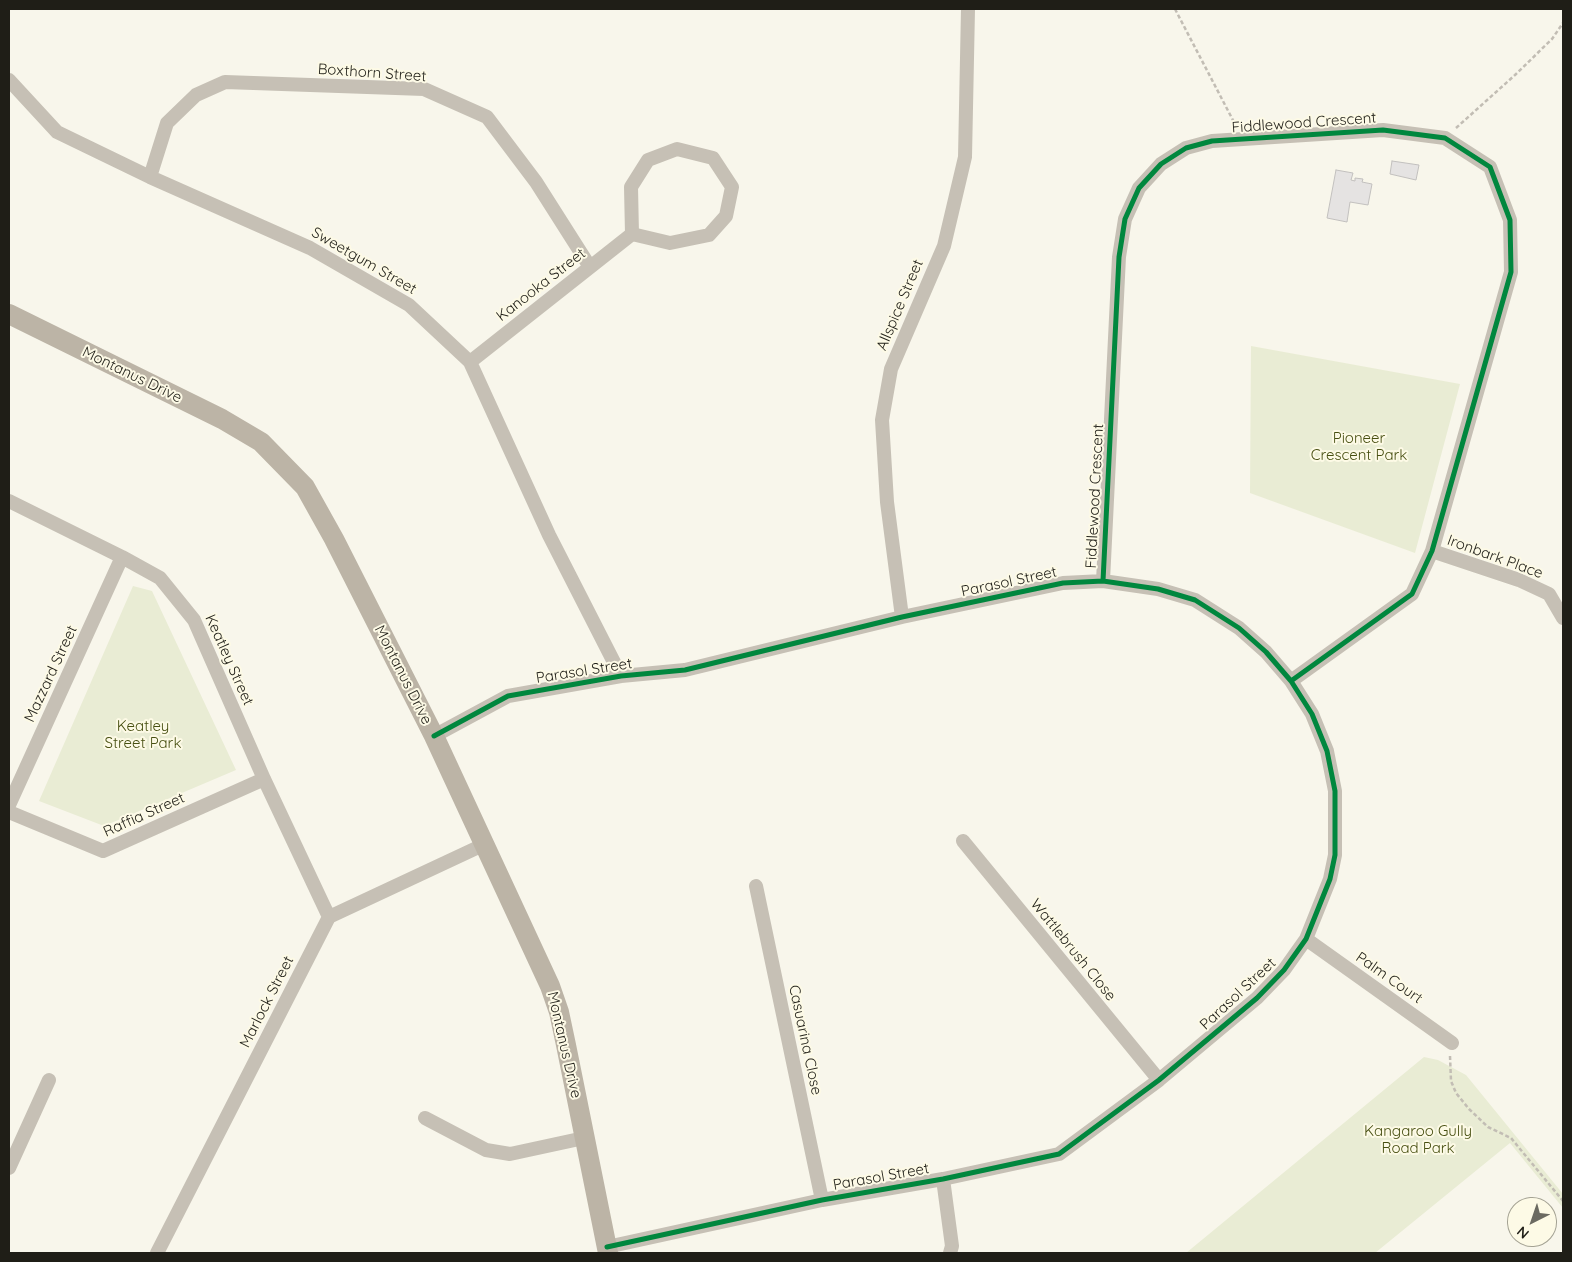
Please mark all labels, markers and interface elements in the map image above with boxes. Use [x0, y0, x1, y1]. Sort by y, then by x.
street label: Boxthorn Street [317, 60, 427, 86]
street label: Fiddlewood Crescent [1231, 109, 1377, 137]
street label: Sweetgum Street [308, 224, 420, 298]
street label: Kanooka Street [493, 245, 589, 325]
street label: Allspice Street [873, 257, 927, 353]
street label: Montanus Drive [79, 343, 185, 407]
street label: Fiddlewood Crescent [1082, 423, 1108, 569]
park label: Pioneer Crescent Park [1311, 429, 1407, 464]
street label: Ironbark Place [1445, 531, 1545, 583]
street label: Parasol Street [960, 563, 1058, 601]
street label: Keatley Street [201, 612, 257, 708]
street label: Montanus Drive [370, 622, 436, 728]
street label: Mazzard Street [21, 623, 81, 725]
street label: Parasol Street [535, 655, 633, 687]
park label: Keatley Street Park [105, 717, 181, 752]
street label: Raffia Street [100, 789, 188, 841]
street label: Wattlebrush Close [1026, 895, 1120, 1005]
street label: Palm Court [1352, 948, 1426, 1008]
street label: Marlock Street [236, 953, 298, 1051]
street label: Parasol Street [1196, 954, 1280, 1034]
street label: Casuarina Close [785, 983, 825, 1097]
street label: Montanus Drive [543, 990, 585, 1100]
park label: Kangaroo Gully Road Park [1364, 1122, 1472, 1157]
street label: Parasol Street [832, 1160, 930, 1194]
north arrow [1507, 1197, 1557, 1247]
text: N [1513, 1222, 1533, 1243]

